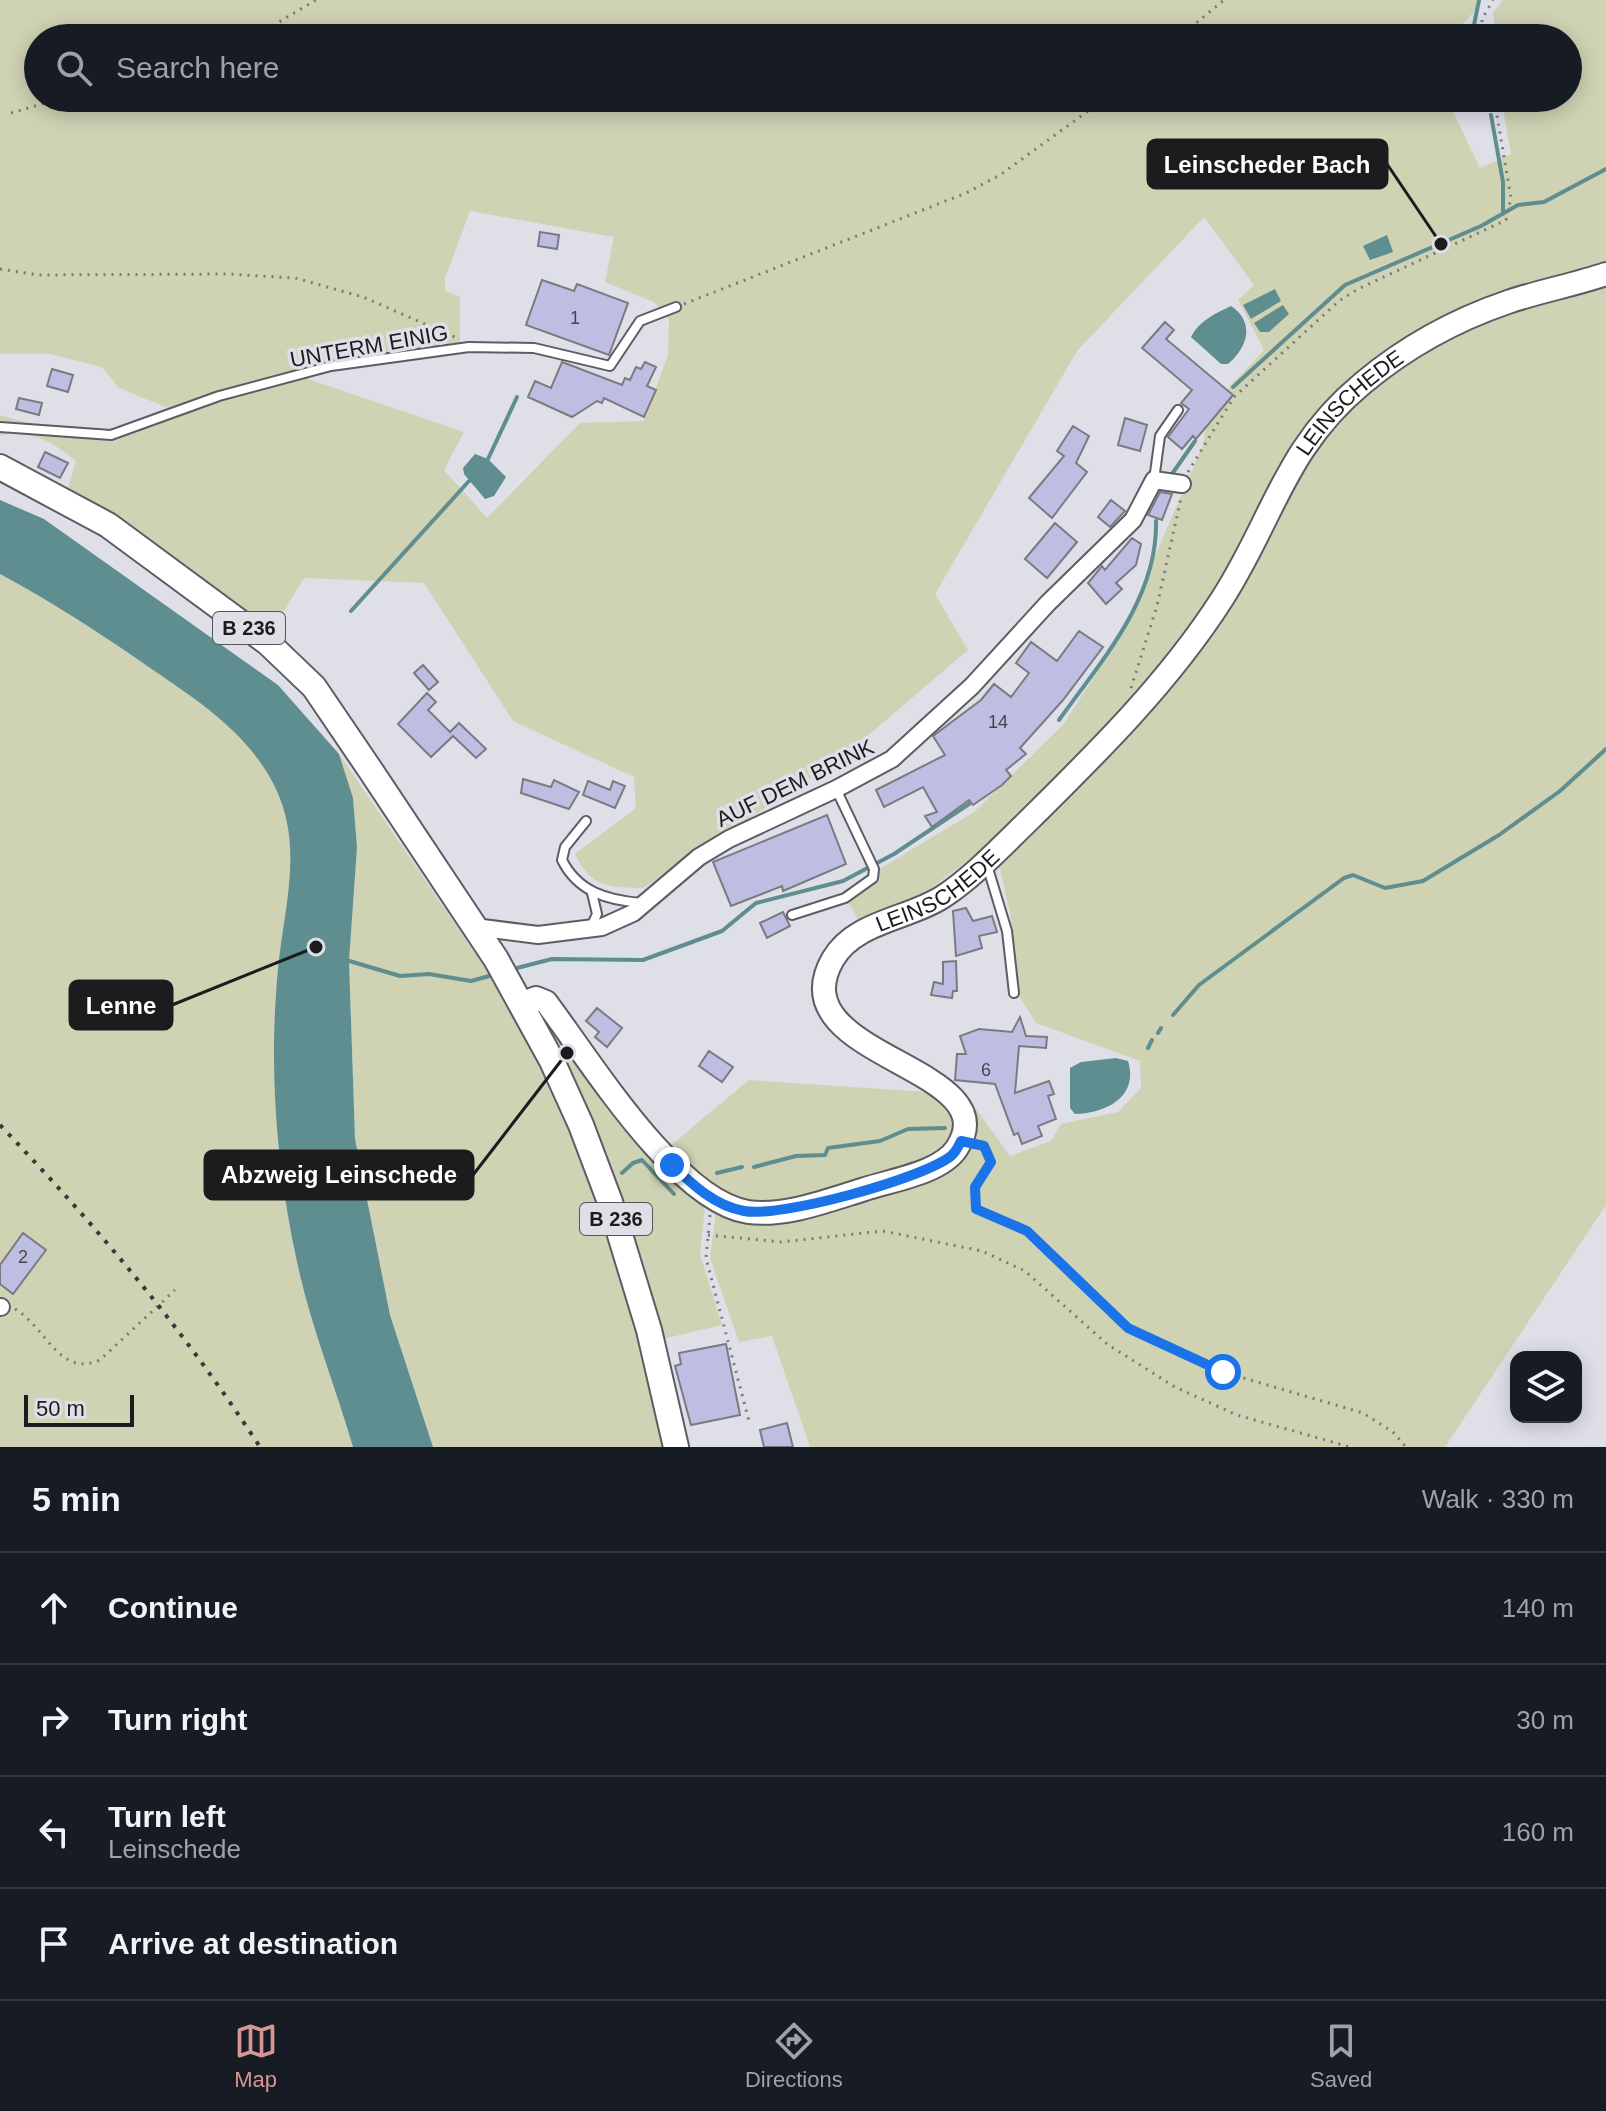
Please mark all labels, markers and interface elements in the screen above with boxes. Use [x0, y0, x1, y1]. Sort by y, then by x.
search box [24, 24, 1582, 112]
icon: search [52, 46, 96, 90]
text: Search here [116, 51, 279, 84]
callout: Leinscheder Bach [1148, 140, 1387, 188]
text: Leinscheder Bach [1164, 151, 1370, 178]
house number: 1 [570, 308, 580, 328]
street label: UNTERM EINIG [288, 320, 450, 372]
street label: LEINSCHEDE [1291, 345, 1408, 460]
road number: B 236 [213, 612, 285, 644]
house number: 14 [988, 712, 1008, 732]
street label: AUF DEM BRINK [712, 734, 878, 832]
street label: LEINSCHEDE [872, 844, 1004, 936]
callout: Lenne [70, 981, 172, 1029]
text: Lenne [86, 992, 156, 1019]
house number: 6 [981, 1060, 991, 1080]
route end [654, 1147, 690, 1183]
callout: Abzweig Leinschede [205, 1151, 473, 1199]
text: Abzweig Leinschede [221, 1161, 457, 1188]
road number: B 236 [580, 1203, 652, 1235]
house number: 2 [18, 1247, 28, 1267]
map controls [1510, 1351, 1582, 1423]
button: layers [1510, 1351, 1582, 1423]
route start [1205, 1354, 1241, 1390]
scale bar [24, 1391, 134, 1427]
text: 50 m [36, 1396, 85, 1421]
text: 5 min [32, 1480, 121, 1518]
text: Walk · 330 m [1422, 1484, 1574, 1514]
icon: ahead [32, 1586, 76, 1630]
text: Continue [108, 1591, 238, 1624]
text: 140 m [1502, 1593, 1574, 1623]
icon: right [32, 1698, 76, 1742]
text: Turn right [108, 1703, 247, 1736]
text: 30 m [1516, 1705, 1574, 1735]
text: Turn left [108, 1800, 226, 1833]
icon: left [32, 1810, 76, 1854]
text: 160 m [1502, 1817, 1574, 1847]
text: Leinschede [108, 1834, 241, 1864]
icon: arrive [32, 1922, 76, 1966]
text: Arrive at destination [108, 1927, 398, 1960]
tab: Map [234, 2019, 278, 2093]
tab: Directions [745, 2019, 843, 2093]
tab: Saved [1310, 2019, 1372, 2093]

